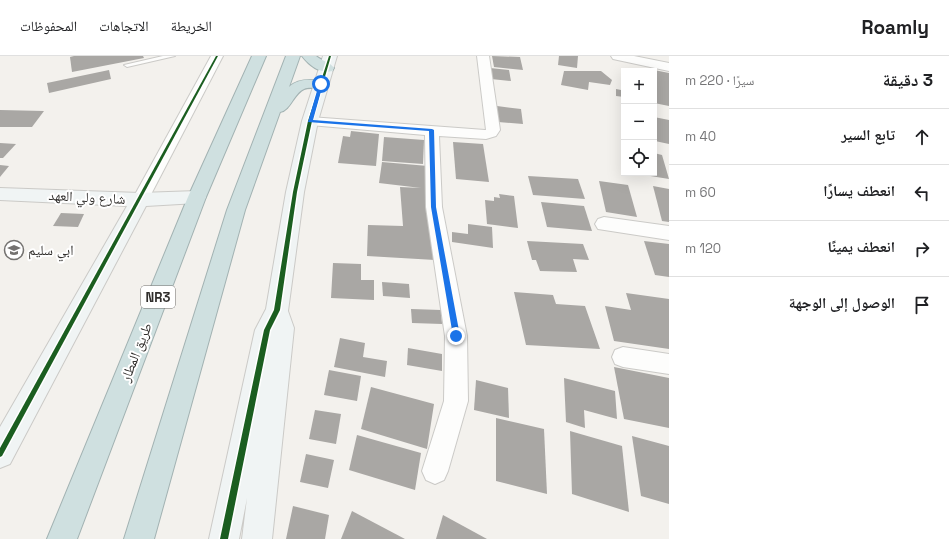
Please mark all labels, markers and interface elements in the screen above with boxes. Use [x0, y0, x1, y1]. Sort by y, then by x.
text: Roamly [861, 15, 929, 40]
text: المحفوظات [20, 17, 77, 35]
text: الاتجاهات [99, 17, 149, 35]
text: الخريطة [171, 17, 212, 35]
map controls [621, 68, 657, 176]
button: + [621, 68, 657, 104]
text: 3 دقيقة [883, 69, 933, 91]
text: سيرًا · 220 m [685, 72, 754, 89]
route start [312, 75, 330, 93]
button: − [621, 104, 657, 140]
text: تابع السير [841, 125, 895, 144]
icon: ahead [911, 126, 933, 148]
text: 40 m [685, 128, 716, 145]
button: locate [621, 140, 657, 176]
text: انعطف يسارًا [823, 181, 895, 200]
icon: left [911, 182, 933, 204]
text: 60 m [685, 184, 716, 201]
street label: شارع ولي العهد [48, 186, 126, 211]
text: انعطف يمينًا [828, 237, 895, 256]
icon: right [911, 238, 933, 260]
school or university icon: ابي سليم [3, 239, 25, 261]
text: 120 m [685, 240, 721, 257]
place label: ابي سليم [28, 241, 73, 262]
road number: NR3 [141, 286, 175, 308]
text: الوصول إلى الوجهة [789, 293, 895, 312]
icon: arrive [911, 294, 933, 316]
street label: طريق المطار [116, 320, 157, 385]
route end [447, 327, 465, 345]

